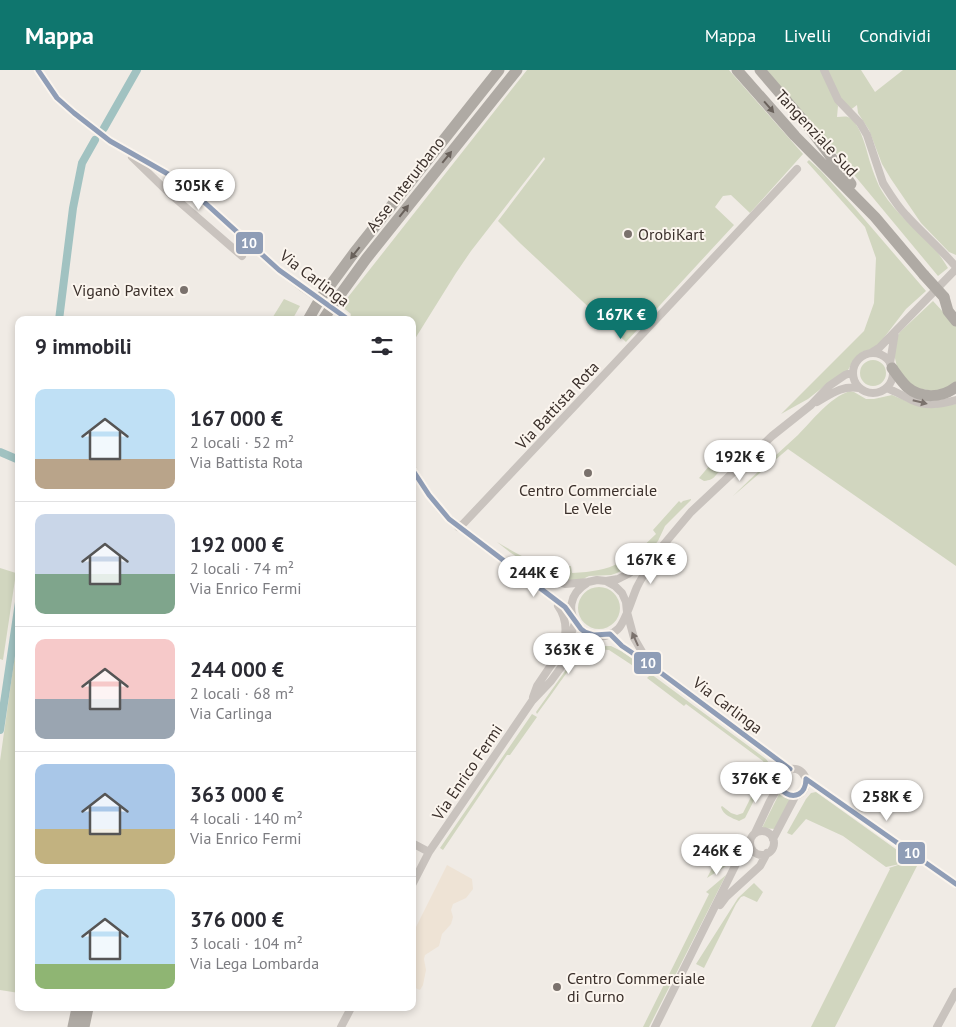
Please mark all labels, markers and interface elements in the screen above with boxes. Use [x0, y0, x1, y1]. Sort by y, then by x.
text: Mappa [25, 20, 94, 51]
text: Mappa [705, 24, 756, 47]
text: Livelli [784, 24, 831, 47]
text: Condividi [859, 24, 931, 47]
street label: Tangenziale Sud [772, 85, 862, 181]
one-way arrow [764, 100, 775, 113]
street label: Asse Interurbano [362, 132, 448, 236]
one-way arrow [442, 150, 452, 164]
pin: 305K € [158, 168, 240, 211]
text: 305K € [174, 175, 224, 195]
one-way arrow [399, 205, 410, 218]
place label: OrobiKart [638, 224, 705, 244]
marker: OrobiKart [622, 228, 634, 240]
line badge: 10 [235, 231, 264, 255]
text: 10 [241, 234, 257, 252]
street label: Via Carlinga [275, 245, 354, 311]
one-way arrow [349, 246, 360, 259]
place label: Viganò Pavitex [72, 280, 174, 300]
marker: Viganò Pavitex [178, 284, 190, 296]
pin: 167K € [580, 298, 662, 340]
text: 167K € [596, 304, 646, 324]
icon: filters [368, 332, 396, 360]
text: 9 immobili [35, 333, 132, 360]
street label: Via Battista Rota [510, 357, 603, 454]
one-way arrow [912, 398, 927, 406]
text: 167 000 € [190, 405, 283, 432]
icon: home [75, 409, 135, 469]
text: 2 locali · 52 m² [190, 432, 294, 452]
pin: 192K € [699, 440, 781, 482]
text: 192K € [715, 446, 765, 466]
text: Via Battista Rota [190, 452, 303, 472]
marker: Centro Commerciale Le Vele [582, 467, 594, 479]
place label: Centro Commerciale Le Vele [519, 480, 657, 518]
text: 192 000 € [190, 531, 284, 558]
icon: home [75, 534, 135, 594]
pin: 167K € [610, 542, 692, 585]
text: 167K € [626, 549, 676, 569]
pin: 244K € [493, 556, 575, 598]
text: 2 locali · 74 m² [190, 558, 294, 578]
text: 244K € [509, 562, 559, 582]
text: Via Enrico Fermi [190, 578, 301, 598]
pin: 363K € [528, 632, 610, 675]
one-way arrow [631, 632, 639, 646]
text: 363K € [544, 639, 594, 659]
line badge: 10 [633, 651, 662, 675]
text: 10 [640, 654, 656, 672]
text: 244 000 € [190, 656, 284, 683]
icon: home [75, 659, 135, 719]
street label: Via Carlinga [688, 672, 767, 738]
text: 2 locali · 68 m² [190, 683, 294, 703]
text: Via Carlinga [190, 703, 272, 723]
street label: Via Enrico Fermi [427, 720, 506, 825]
pin: 376K € [715, 762, 797, 804]
text: 376K € [731, 768, 781, 788]
pin: 258K € [846, 780, 928, 822]
text: 363 000 € [190, 781, 284, 808]
icon: home [75, 784, 135, 844]
text: 258K € [862, 786, 912, 806]
text: 4 locali · 140 m² [190, 808, 303, 828]
text: Via Enrico Fermi [190, 828, 301, 848]
pin: 246K € [676, 834, 758, 876]
text: 246K € [692, 840, 742, 860]
line badge: 10 [897, 841, 926, 865]
text: 10 [904, 844, 920, 862]
text: 376 000 € [190, 906, 284, 933]
icon: home [75, 909, 135, 969]
text: 3 locali · 104 m² [190, 933, 303, 953]
text: Via Lega Lombarda [190, 953, 319, 973]
place label: Centro Commerciale di Curno [567, 968, 705, 1006]
marker: Centro Commerciale di Curno [551, 981, 563, 993]

